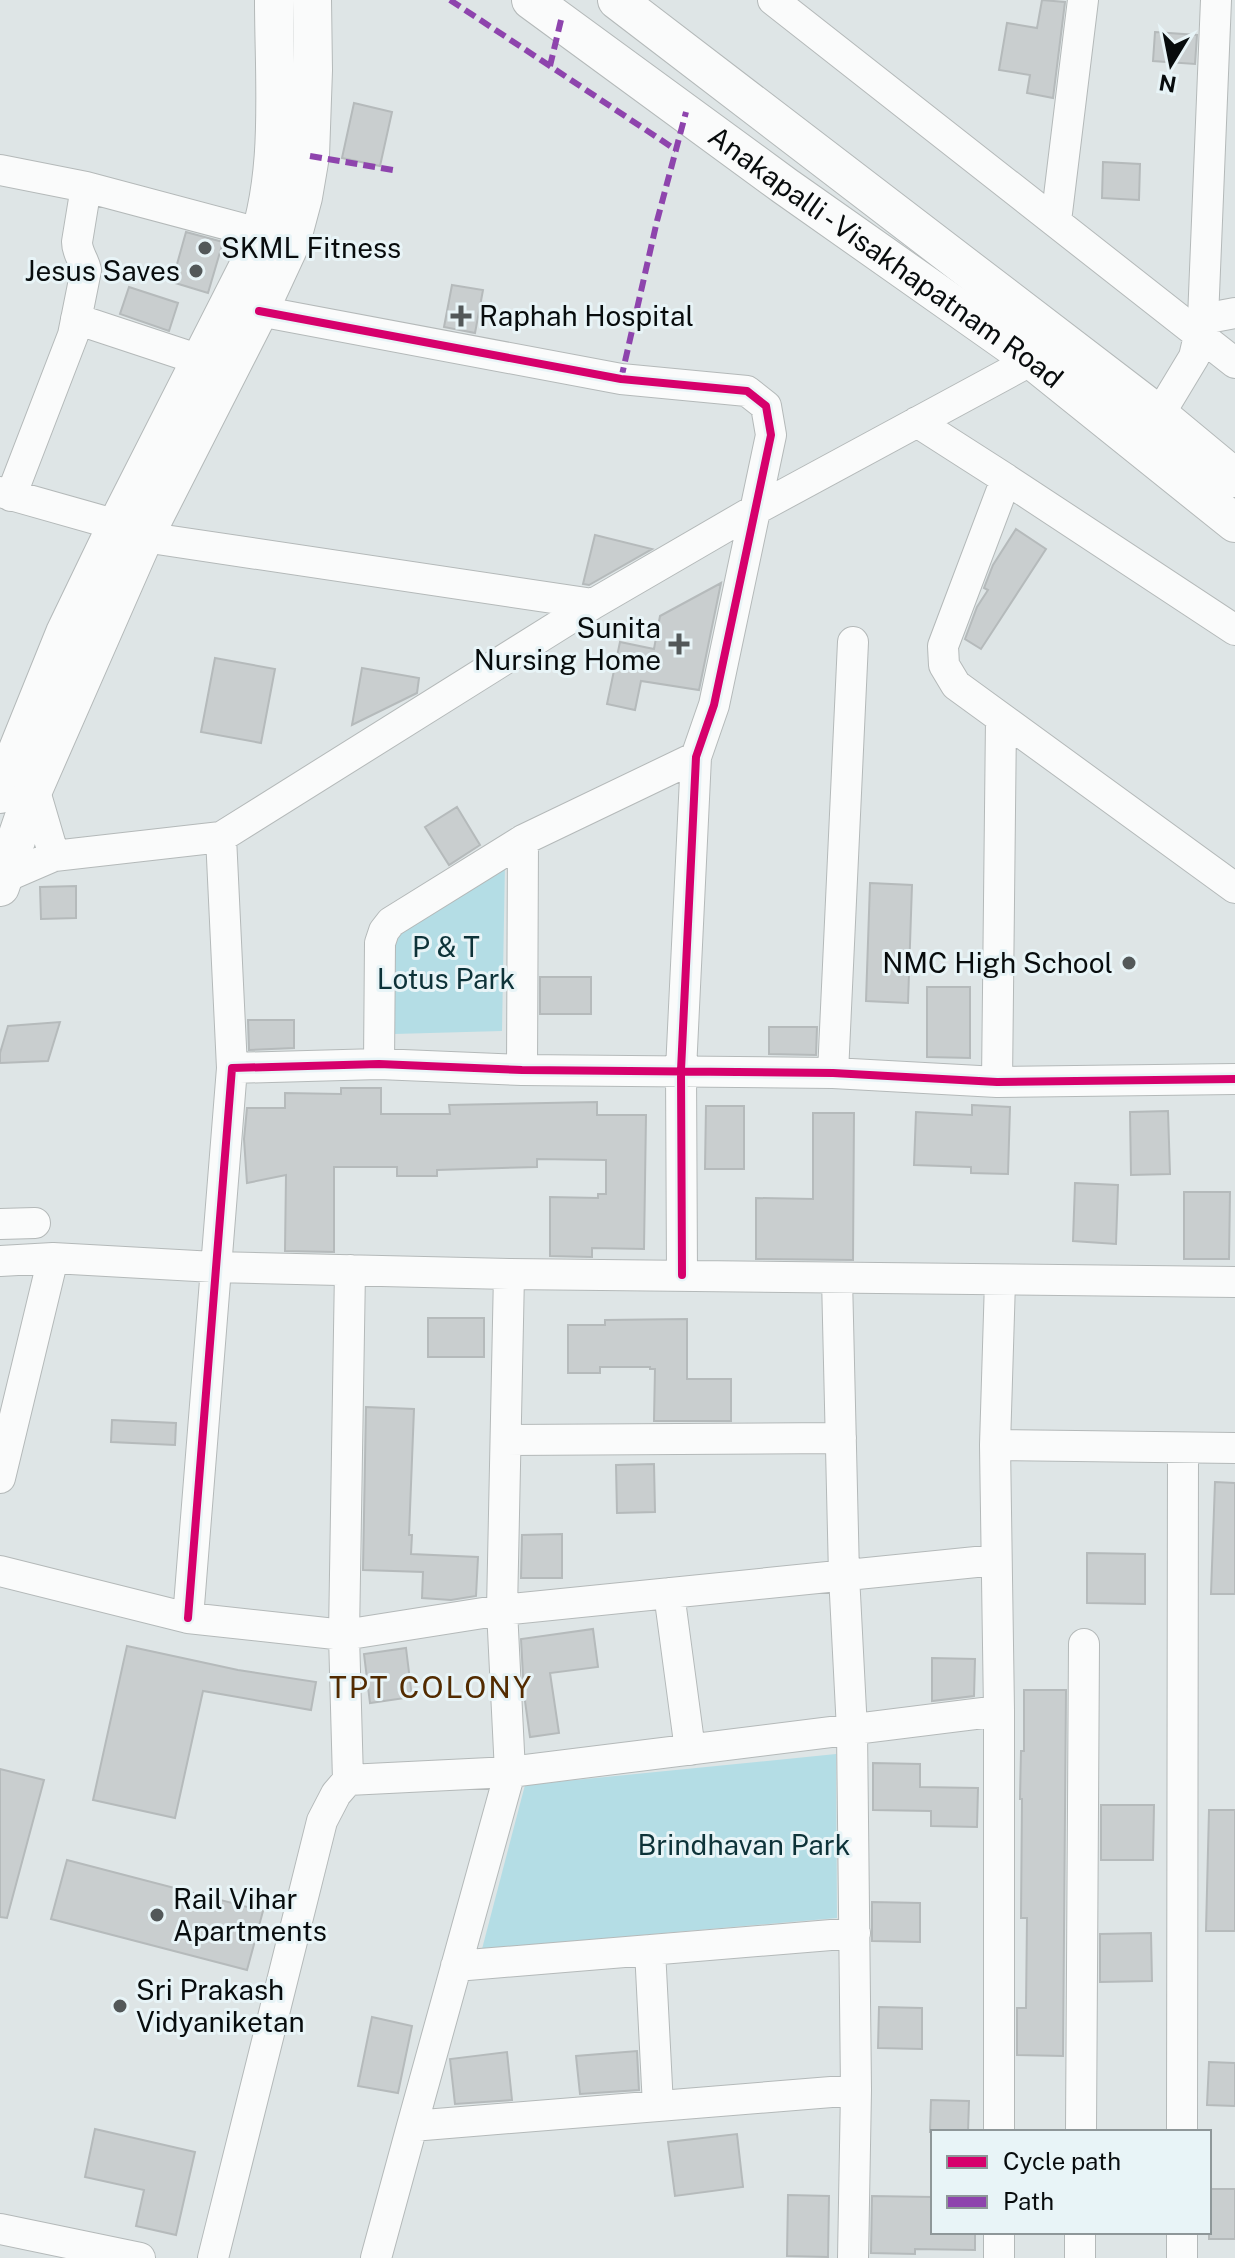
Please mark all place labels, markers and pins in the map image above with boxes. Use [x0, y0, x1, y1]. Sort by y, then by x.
place label: SKML Fitness [221, 231, 401, 264]
marker: SKML Fitness [196, 239, 214, 257]
place label: Jesus Saves [25, 254, 180, 287]
marker: Jesus Saves [187, 262, 205, 280]
place label: Raphah Hospital [479, 299, 694, 332]
marker: Raphah Hospital [450, 305, 472, 327]
place label: Sunita Nursing Home [474, 611, 661, 676]
marker: Sunita Nursing Home [668, 633, 690, 655]
place label: NMC High School [882, 946, 1113, 979]
marker: NMC High School [1120, 954, 1138, 972]
place label: Rail Vihar Apartments [173, 1882, 327, 1947]
marker: Rail Vihar Apartments [148, 1906, 166, 1924]
place label: Sri Prakash Vidyaniketan [136, 1973, 305, 2038]
marker: Sri Prakash Vidyaniketan [111, 1997, 129, 2015]

